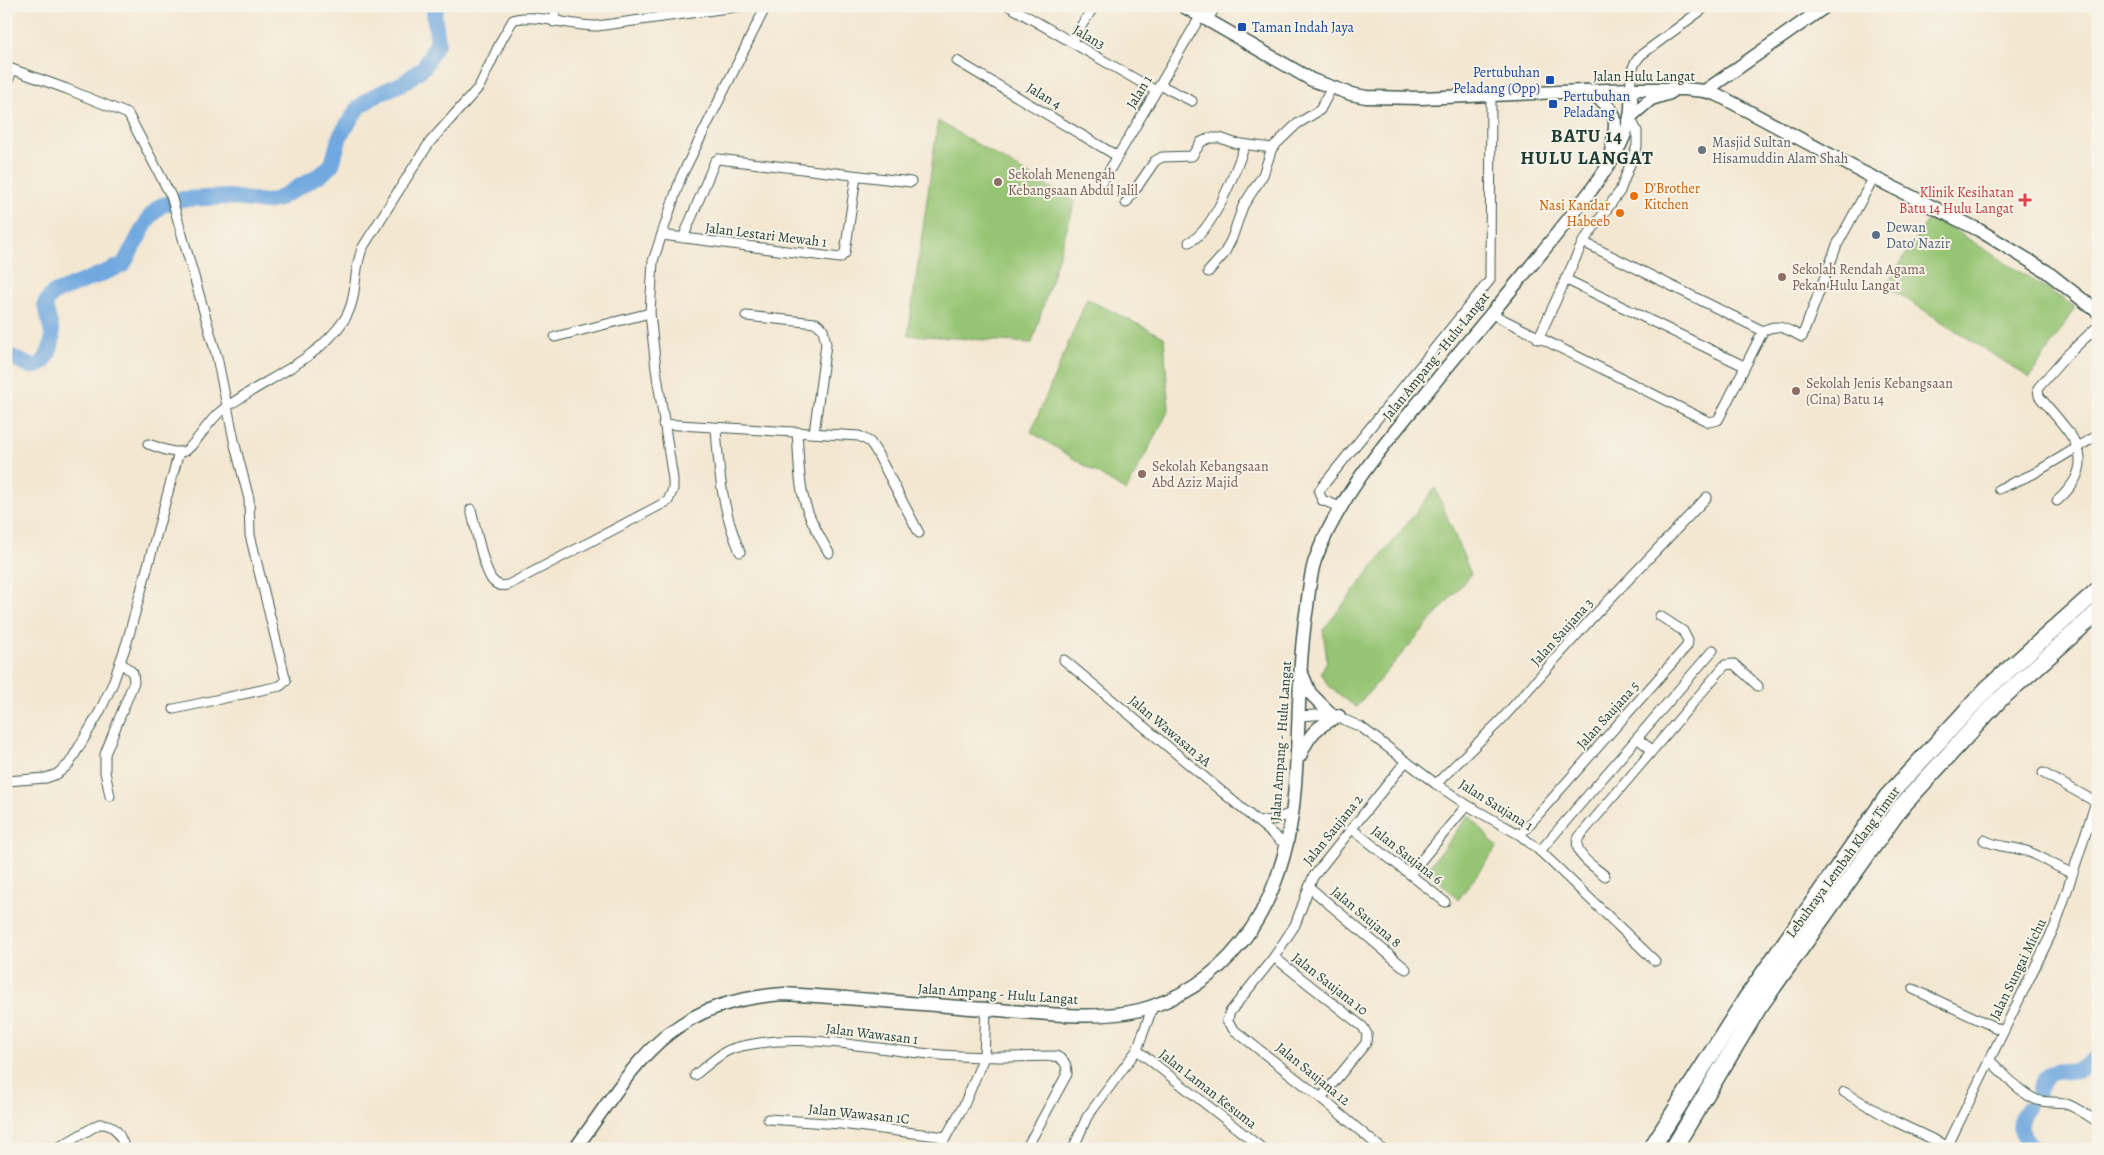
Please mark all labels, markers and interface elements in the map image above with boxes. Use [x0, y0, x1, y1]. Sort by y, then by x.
place label: Taman Indah Jaya [1252, 18, 1354, 37]
street label: Jalan3 [1069, 20, 1109, 54]
marker: Taman Indah Jaya [1236, 21, 1248, 33]
place label: Pertubuhan Peladang (Opp) [1453, 63, 1540, 98]
street label: Jalan Hulu Langat [1593, 67, 1695, 86]
street label: Jalan 1 [1122, 72, 1156, 112]
marker: Pertubuhan Peladang (Opp) [1544, 74, 1556, 86]
street label: Jalan 4 [1023, 78, 1065, 114]
place label: Pertubuhan Peladang [1563, 87, 1631, 122]
marker: Pertubuhan Peladang [1547, 98, 1559, 110]
district label: BATU 14 HULU LANGAT [1520, 123, 1654, 171]
place label: Masjid Sultan Hisamuddin Alam Shah [1712, 133, 1849, 168]
marker: Masjid Sultan Hisamuddin Alam Shah [1696, 144, 1708, 156]
place label: Sekolah Menengah Kebangsaan Abdul Jalil [1008, 165, 1138, 200]
marker: Sekolah Menengah Kebangsaan Abdul Jalil [992, 176, 1004, 188]
place label: D’Brother Kitchen [1644, 179, 1701, 214]
place label: Klinik Kesihatan Batu 14 Hulu Langat [1899, 183, 2014, 218]
marker: D’Brother Kitchen [1628, 190, 1640, 202]
marker: Klinik Kesihatan Batu 14 Hulu Langat [2018, 193, 2032, 207]
place label: Nasi Kandar Habeeb [1539, 196, 1611, 231]
marker: Nasi Kandar Habeeb [1614, 207, 1626, 219]
street label: Jalan Lestari Mewah 1 [704, 218, 828, 252]
place label: Dewan Dato' Nazir [1886, 218, 1951, 253]
marker: Dewan Dato' Nazir [1870, 229, 1882, 241]
place label: Sekolah Rendah Agama Pekan Hulu Langat [1792, 260, 1926, 295]
marker: Sekolah Rendah Agama Pekan Hulu Langat [1776, 271, 1788, 283]
street label: Jalan Ampang - Hulu Langat [1378, 287, 1494, 424]
place label: Sekolah Jenis Kebangsaan (Cina) Batu 14 [1806, 374, 1953, 409]
marker: Sekolah Jenis Kebangsaan (Cina) Batu 14 [1790, 385, 1802, 397]
place label: Sekolah Kebangsaan Abd Aziz Majid [1151, 457, 1269, 492]
marker: Sekolah Kebangsaan Abd Aziz Majid [1136, 468, 1148, 480]
street label: Jalan Saujana 3 [1526, 594, 1598, 670]
street label: Jalan Ampang - Hulu Langat [1266, 660, 1296, 822]
street label: Jalan Saujana 5 [1572, 677, 1644, 753]
street label: Jalan Wawasan 3A [1125, 691, 1216, 772]
street label: Jalan Saujana 1 [1455, 775, 1537, 835]
street label: Lebuhraya Lembah Klang Timur [1781, 782, 1905, 942]
street label: Jalan Saujana 2 [1299, 790, 1368, 869]
street label: Jalan Saujana 6 [1367, 821, 1447, 889]
street label: Jalan Saujana 8 [1327, 882, 1405, 952]
street label: Jalan Sungai Michu [1985, 915, 2051, 1023]
street label: Jalan Saujana 10 [1288, 948, 1372, 1020]
street label: Jalan Ampang - Hulu Langat [917, 979, 1079, 1009]
street label: Jalan Wawasan 1 [825, 1019, 919, 1049]
street label: Jalan Saujana 12 [1272, 1038, 1355, 1110]
street label: Jalan Laman Kesuma [1155, 1045, 1261, 1134]
street label: Jalan Wawasan 1C [807, 1099, 911, 1129]

